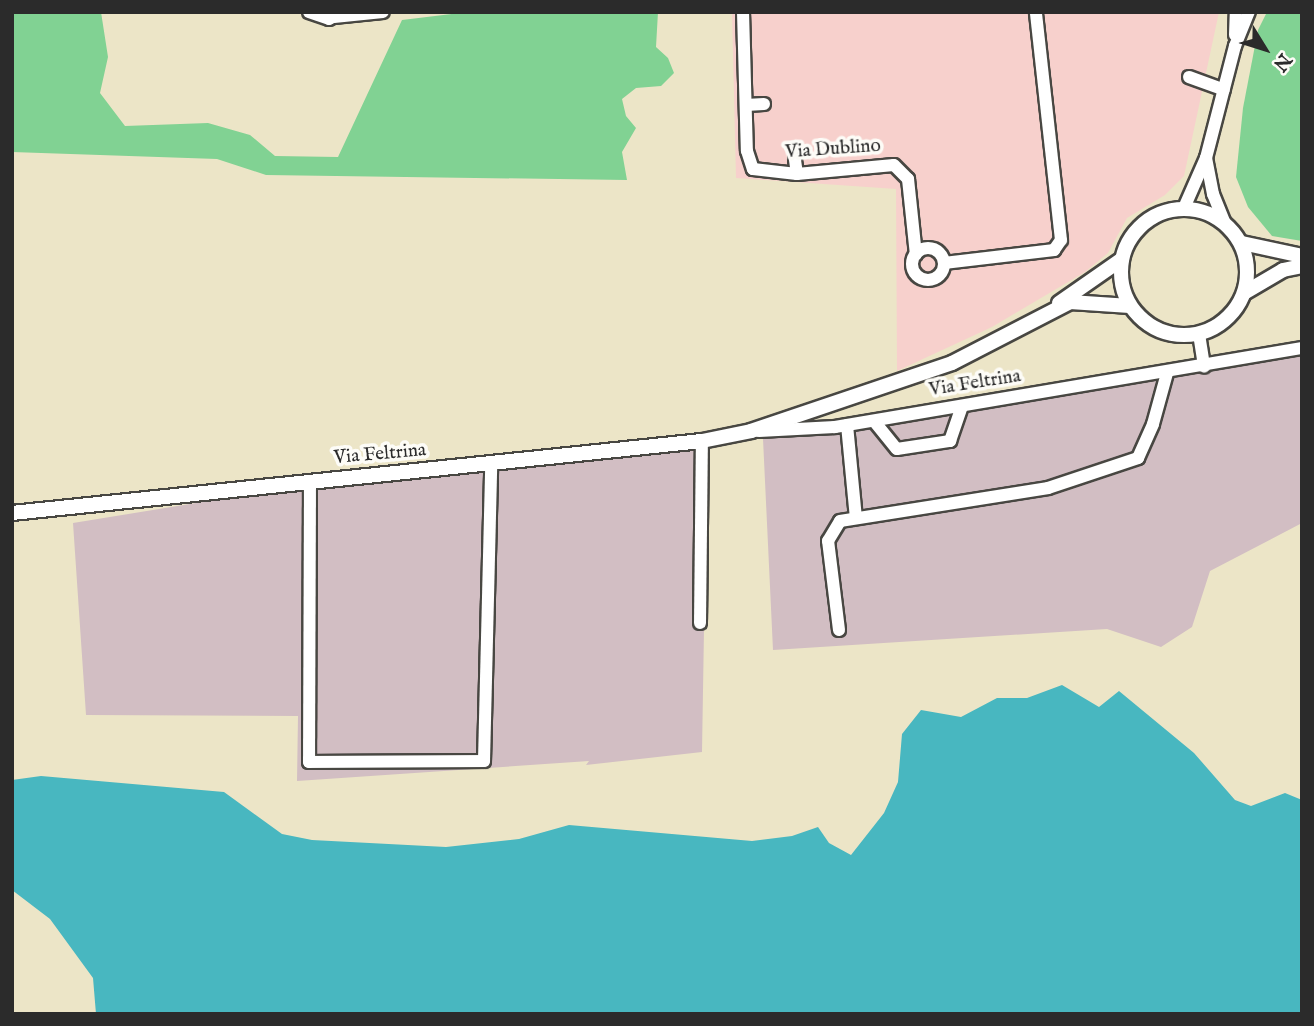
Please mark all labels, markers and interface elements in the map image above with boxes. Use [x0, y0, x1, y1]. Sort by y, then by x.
north arrow [1230, 14, 1300, 84]
text: N [1267, 48, 1296, 76]
street label: Via Dublino [784, 135, 882, 165]
street label: Via Feltrina [927, 365, 1023, 403]
street label: Via Feltrina [333, 440, 427, 470]

